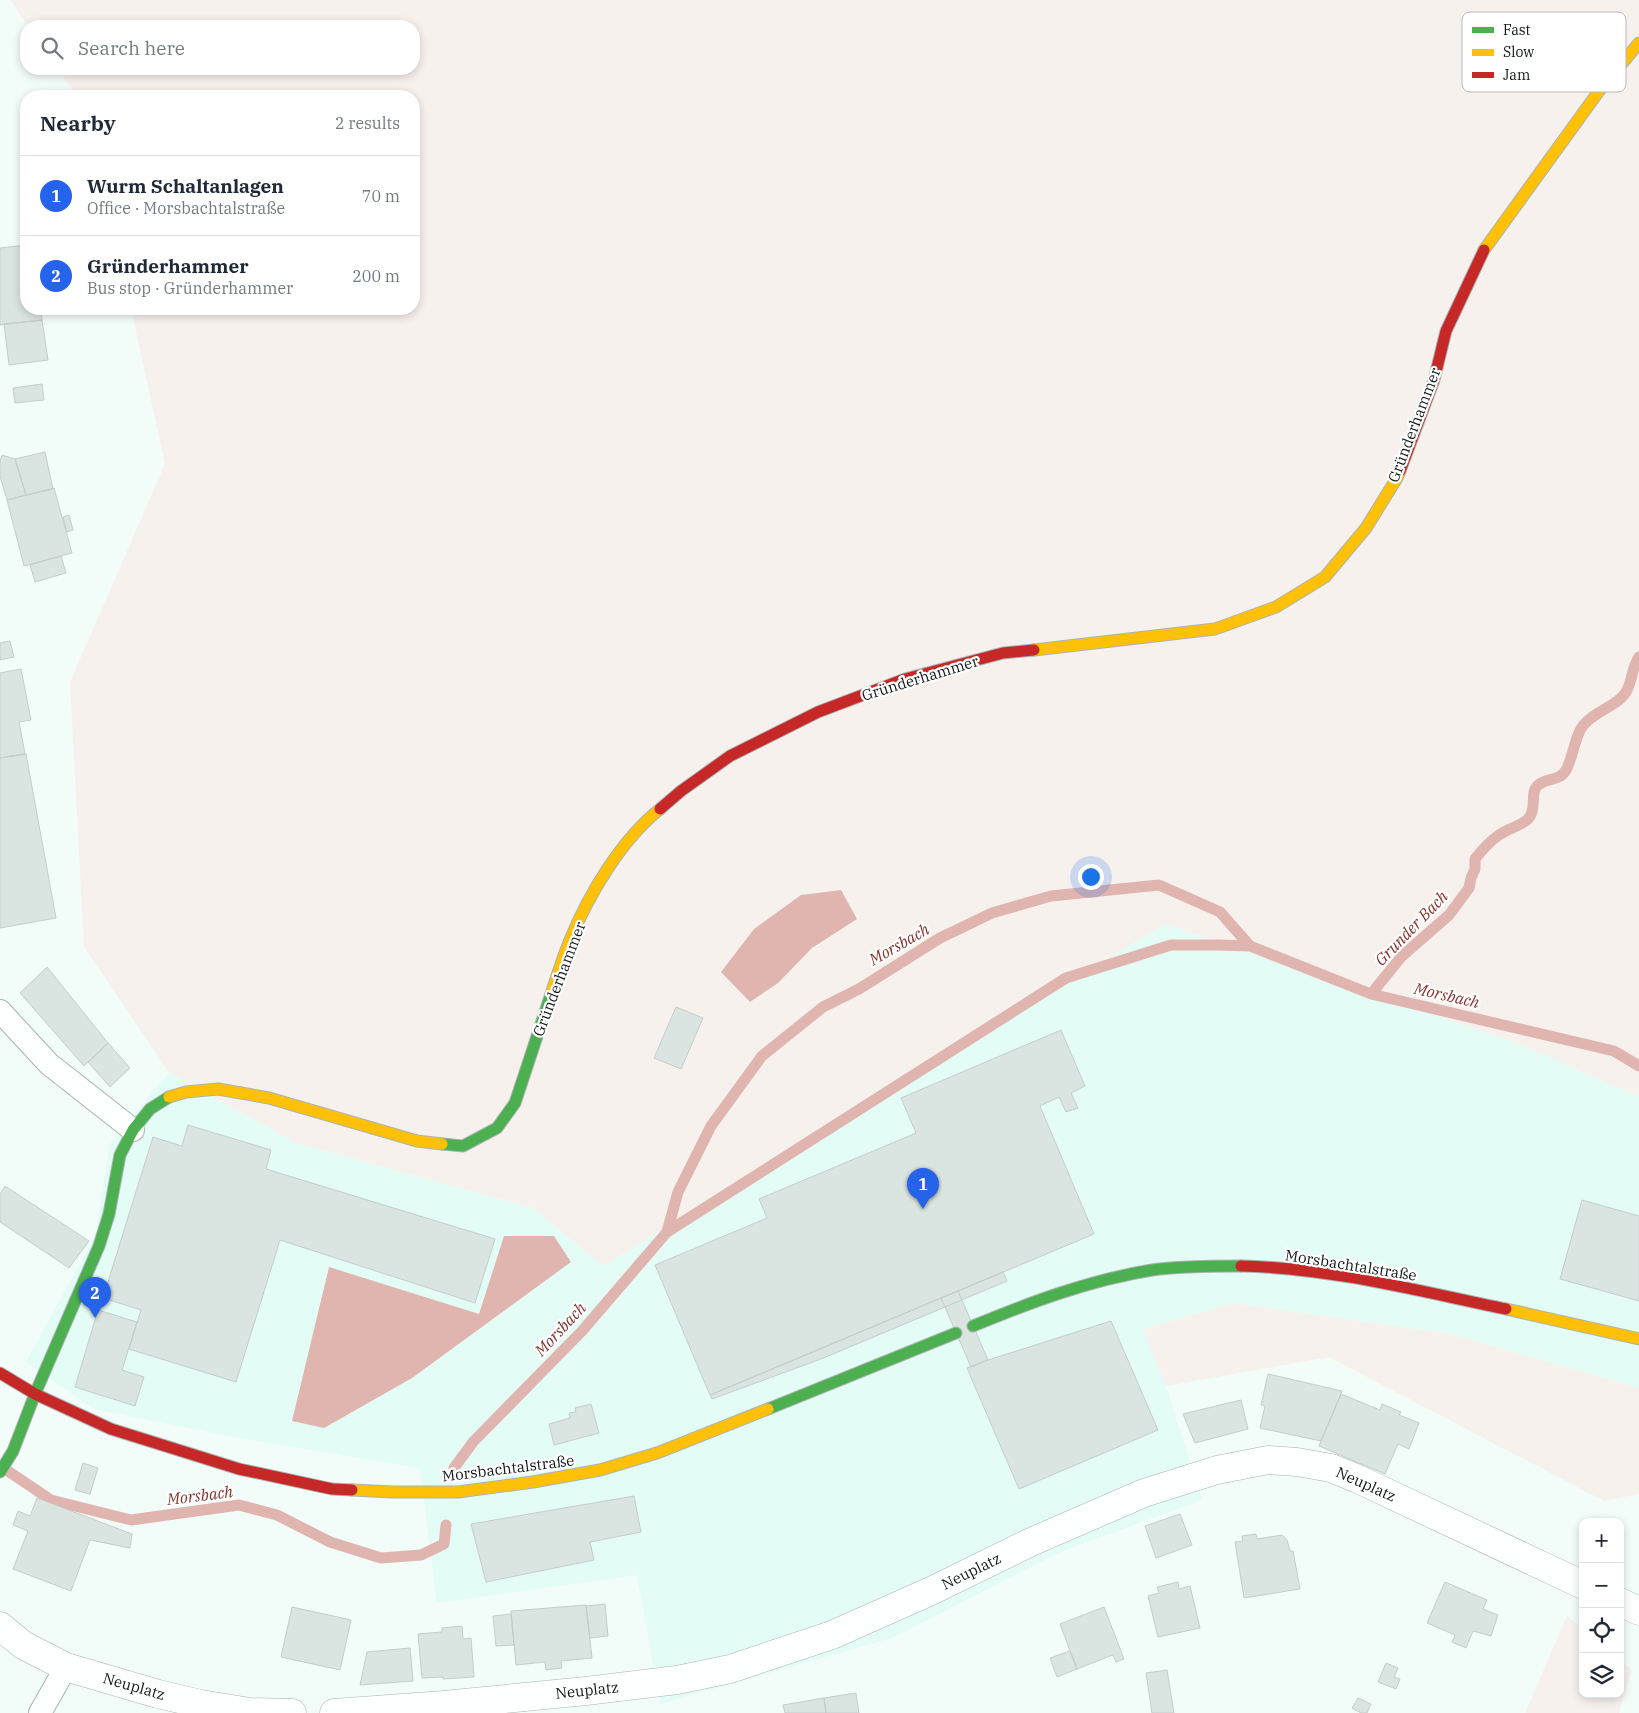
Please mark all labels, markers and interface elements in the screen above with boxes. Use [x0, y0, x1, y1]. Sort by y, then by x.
legend [1462, 12, 1626, 92]
search box [20, 20, 420, 75]
text: Fast [1503, 21, 1531, 39]
icon: search [38, 34, 66, 62]
text: Search here [78, 36, 185, 60]
text: Slow [1503, 43, 1534, 61]
text: Jam [1503, 66, 1530, 84]
text: Nearby [40, 109, 116, 137]
text: 2 results [335, 113, 400, 133]
text: Wurm Schaltanlagen [87, 174, 284, 198]
text: 1 [51, 186, 61, 206]
text: 70 m [362, 186, 400, 206]
text: Office · Morsbachtalstraße [87, 198, 285, 218]
text: Gründerhammer [87, 254, 249, 278]
text: 2 [51, 266, 61, 286]
text: 200 m [352, 266, 400, 286]
text: Bus stop · Gründerhammer [87, 278, 293, 298]
street label: Gründerhammer [1383, 365, 1445, 485]
street label: Gründerhammer [859, 651, 981, 705]
your location [1078, 864, 1104, 890]
water label: Grunder Bach [1370, 886, 1452, 970]
street label: Gründerhammer [528, 919, 590, 1039]
water label: Morsbach [864, 919, 933, 970]
water label: Morsbach [1411, 978, 1482, 1012]
pin: 1 [907, 1168, 939, 1209]
street label: Morsbachtalstraße [1284, 1245, 1418, 1285]
pin: 2 [79, 1277, 111, 1318]
water label: Morsbach [529, 1298, 590, 1361]
street label: Morsbachtalstraße [441, 1450, 575, 1486]
street label: Neuplatz [1333, 1462, 1399, 1506]
water label: Morsbach [165, 1481, 234, 1509]
map controls [1579, 1518, 1624, 1698]
button: + [1579, 1518, 1624, 1563]
street label: Neuplatz [938, 1549, 1004, 1593]
button: − [1579, 1563, 1624, 1608]
button: locate [1579, 1608, 1624, 1653]
button: layers [1579, 1653, 1624, 1698]
street label: Neuplatz [101, 1668, 167, 1704]
street label: Neuplatz [554, 1677, 620, 1703]

